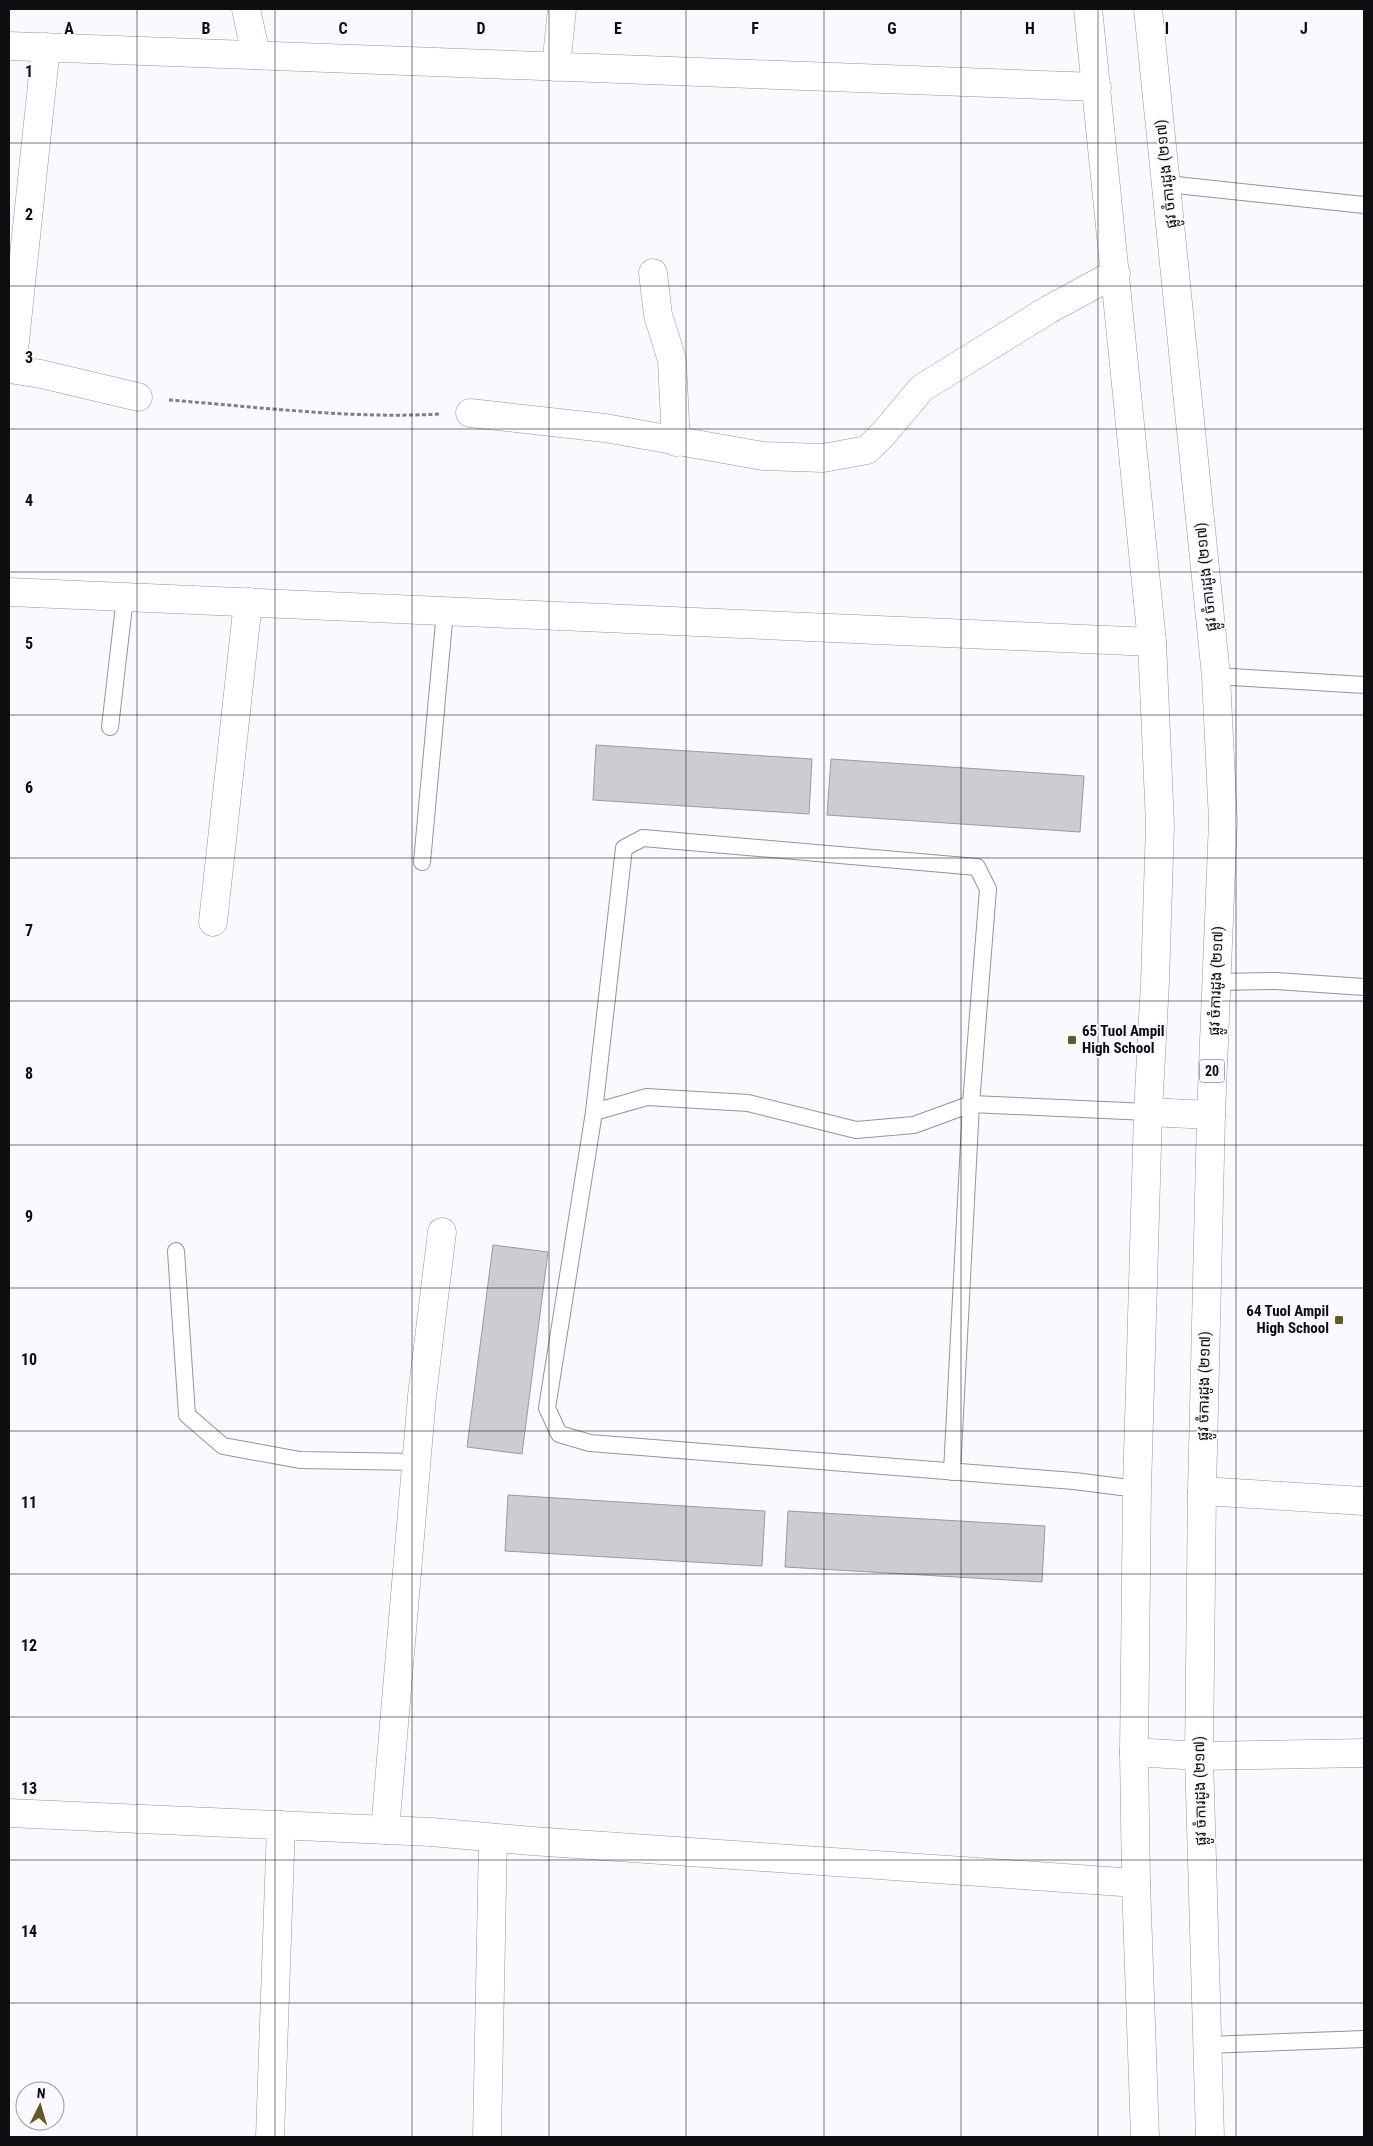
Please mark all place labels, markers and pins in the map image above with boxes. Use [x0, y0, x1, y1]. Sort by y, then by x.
place label: 65 Tuol Ampil High School [1082, 1022, 1165, 1057]
marker: 65 Tuol Ampil High School [1066, 1034, 1078, 1046]
place label: 64 Tuol Ampil High School [1246, 1302, 1329, 1337]
marker: 64 Tuol Ampil High School [1333, 1314, 1345, 1326]

